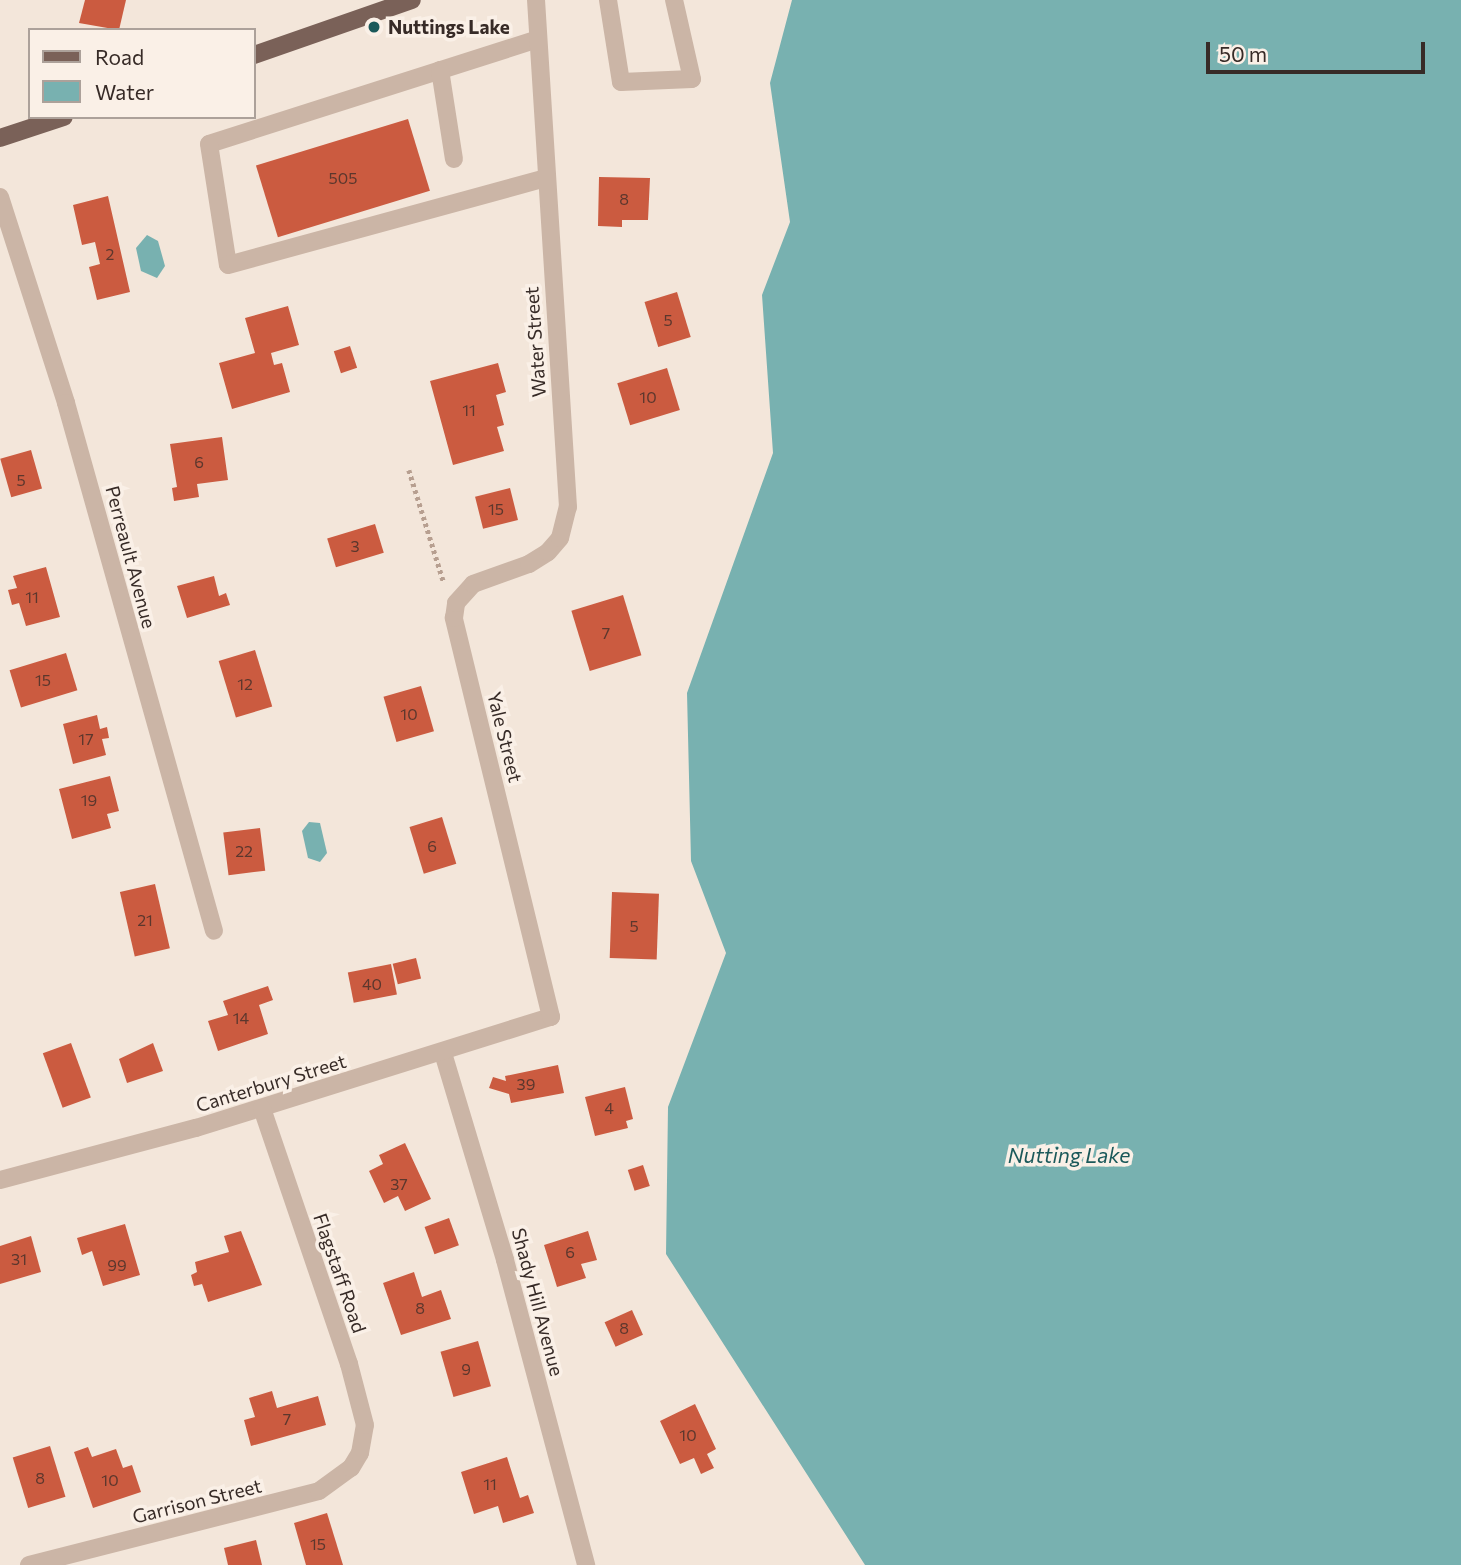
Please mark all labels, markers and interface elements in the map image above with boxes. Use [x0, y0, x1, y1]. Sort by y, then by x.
place label: Nuttings Lake [388, 16, 510, 38]
marker: Nuttings Lake [366, 19, 382, 35]
legend [28, 28, 256, 119]
scale bar [1209, 28, 1428, 72]
text: 50 m [1219, 41, 1267, 66]
text: Road [95, 44, 144, 69]
text: Water [95, 79, 154, 104]
house number: 505 [329, 168, 357, 188]
house number: 8 [619, 189, 629, 209]
house number: 2 [106, 244, 114, 264]
street label: Water Street [520, 286, 550, 398]
house number: 5 [663, 310, 673, 330]
house number: 10 [639, 387, 657, 407]
house number: 11 [462, 400, 476, 420]
house number: 6 [194, 452, 204, 472]
house number: 5 [16, 470, 26, 490]
street label: Perreault Avenue [101, 483, 161, 631]
house number: 15 [488, 499, 504, 519]
house number: 3 [350, 536, 360, 556]
house number: 11 [25, 587, 39, 607]
house number: 7 [602, 623, 610, 643]
house number: 15 [35, 670, 51, 690]
house number: 12 [237, 674, 253, 694]
street label: Yale Street [483, 689, 527, 785]
house number: 10 [400, 704, 418, 724]
house number: 17 [78, 729, 94, 749]
house number: 19 [81, 790, 97, 810]
house number: 6 [427, 836, 437, 856]
house number: 22 [235, 841, 253, 861]
house number: 21 [137, 910, 153, 930]
house number: 5 [629, 916, 639, 936]
house number: 40 [362, 974, 382, 994]
house number: 14 [233, 1008, 249, 1028]
street label: Canterbury Street [193, 1049, 349, 1117]
house number: 39 [517, 1074, 535, 1094]
house number: 4 [604, 1098, 614, 1118]
water label: Nutting Lake [1008, 1142, 1130, 1168]
house number: 37 [390, 1174, 408, 1194]
street label: Flagstaff Road [309, 1210, 371, 1336]
street label: Shady Hill Avenue [507, 1226, 569, 1378]
house number: 6 [565, 1242, 575, 1262]
house number: 31 [11, 1249, 27, 1269]
house number: 99 [107, 1255, 127, 1275]
house number: 8 [415, 1298, 425, 1318]
house number: 8 [619, 1318, 629, 1338]
house number: 9 [461, 1359, 471, 1379]
house number: 7 [283, 1409, 291, 1429]
house number: 10 [679, 1425, 697, 1445]
house number: 8 [35, 1468, 45, 1488]
house number: 10 [101, 1470, 119, 1490]
street label: Garrison Street [130, 1474, 264, 1528]
house number: 11 [483, 1474, 497, 1494]
house number: 15 [310, 1534, 326, 1554]

